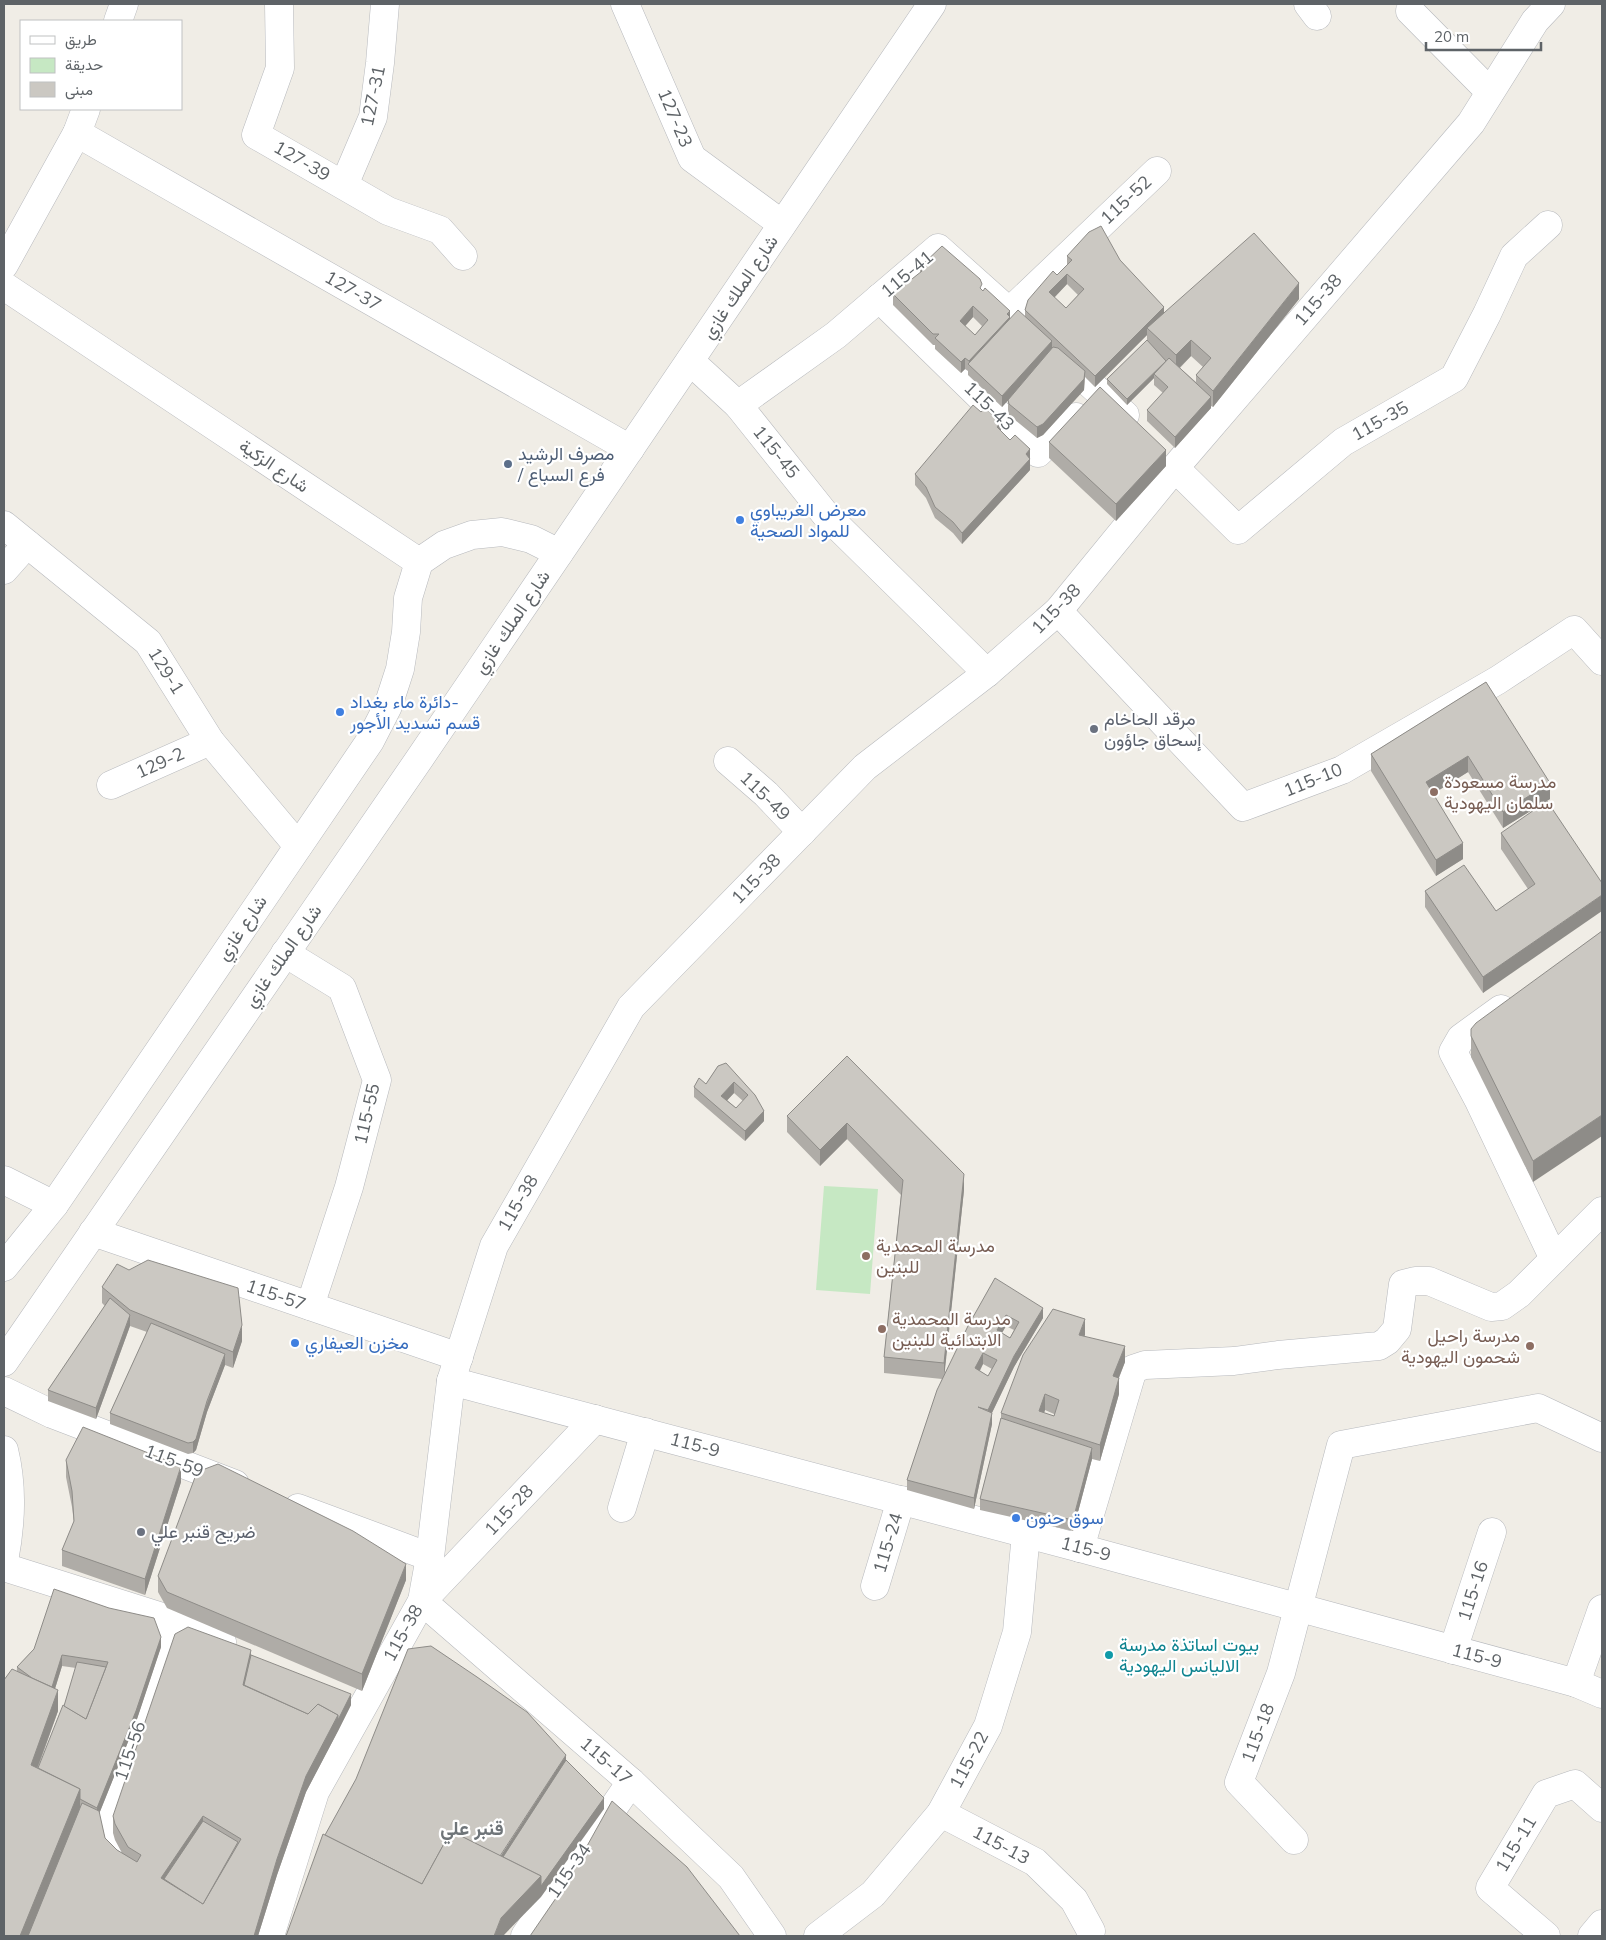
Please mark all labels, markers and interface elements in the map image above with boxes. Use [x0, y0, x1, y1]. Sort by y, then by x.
legend [20, 20, 182, 110]
scale bar [1426, 20, 1541, 52]
text: 20 m [1434, 27, 1469, 46]
text: طريق [65, 30, 97, 50]
text: حديقة [65, 55, 103, 74]
street label: 127-31 [355, 63, 390, 128]
text: مبنى [65, 80, 93, 100]
street label: 127-23 [653, 85, 698, 151]
street label: 127-39 [270, 135, 335, 186]
street label: 115-52 [1095, 170, 1156, 229]
street label: شارع الملك غازي [696, 230, 786, 345]
street label: 115-41 [876, 245, 938, 302]
street label: 127-37 [321, 265, 386, 316]
street label: 115-38 [1289, 269, 1347, 331]
street label: 115-43 [959, 376, 1020, 435]
street label: 115-35 [1347, 395, 1412, 446]
street label: 115-45 [748, 420, 805, 483]
street label: شارع الزكية [234, 434, 314, 498]
place label: مصرف الرشيد / فرع السباع [517, 442, 614, 487]
marker: مصرف الرشيد / فرع السباع [502, 458, 514, 470]
place label: معرض الغريباوي للمواد الصحية [750, 498, 866, 542]
marker: معرض الغريباوي للمواد الصحية [734, 514, 746, 526]
street label: شارع الملك غازي [468, 565, 558, 680]
street label: 115-38 [1026, 578, 1085, 639]
street label: 129-1 [143, 643, 190, 698]
place label: دائرة ماء بغداد- قسم تسديد الأجور [349, 690, 480, 735]
marker: دائرة ماء بغداد- قسم تسديد الأجور [334, 706, 346, 718]
place label: مرقد الحاخام إسحاق جاؤون [1104, 707, 1201, 752]
marker: مرقد الحاخام إسحاق جاؤون [1088, 723, 1100, 735]
street label: 129-2 [132, 742, 188, 783]
street label: 115-10 [1280, 757, 1346, 802]
street label: 115-49 [735, 766, 796, 825]
place label: مدرسة مسعودة سلمان اليهودية [1444, 770, 1556, 814]
marker: مدرسة مسعودة سلمان اليهودية [1428, 786, 1440, 798]
street label: 115-38 [726, 848, 785, 909]
street label: شارع غازي [211, 891, 275, 967]
street label: شارع الملك غازي [239, 900, 330, 1014]
street label: 115-55 [348, 1081, 385, 1147]
street label: 115-38 [492, 1170, 543, 1235]
place label: مدرسة المحمدية للبنين [876, 1234, 995, 1278]
marker: مدرسة المحمدية للبنين [860, 1250, 872, 1262]
street label: 115-57 [243, 1274, 309, 1315]
place label: مدرسة المحمدية الابتدائية للبنين [892, 1307, 1011, 1351]
marker: مدرسة المحمدية الابتدائية للبنين [876, 1323, 888, 1335]
place label: مدرسة راحيل شحمون اليهودية [1401, 1324, 1520, 1368]
place label: مخزن العيفاري [305, 1331, 409, 1358]
marker: مخزن العيفاري [289, 1337, 301, 1349]
marker: مدرسة راحيل شحمون اليهودية [1524, 1340, 1536, 1352]
street label: 115-9 [668, 1427, 723, 1462]
street label: 115-59 [141, 1439, 207, 1482]
street label: 115-28 [479, 1479, 538, 1540]
place label: سوق حنون [1026, 1506, 1104, 1529]
street label: 115-24 [868, 1510, 908, 1576]
marker: سوق حنون [1010, 1512, 1022, 1524]
place label: ضريح قنبر علي [151, 1520, 256, 1547]
marker: ضريح قنبر علي [135, 1526, 147, 1538]
street label: 115-9 [1059, 1531, 1114, 1566]
street label: 115-16 [1452, 1558, 1493, 1624]
street label: 115-38 [378, 1600, 428, 1665]
place label: بيوت اساتذة مدرسة الاليانس اليهودية [1119, 1633, 1259, 1677]
street label: 115-9 [1450, 1638, 1505, 1673]
marker: بيوت اساتذة مدرسة الاليانس اليهودية [1103, 1649, 1115, 1661]
street label: 115-18 [1236, 1700, 1279, 1766]
street label: 115-56 [109, 1718, 150, 1784]
street label: 115-22 [944, 1727, 993, 1792]
street label: 115-17 [575, 1732, 637, 1790]
street label: 115-11 [1490, 1811, 1541, 1876]
district label: قنبر علي [440, 1816, 504, 1845]
street label: 115-13 [969, 1820, 1034, 1869]
street label: 115-34 [541, 1839, 596, 1903]

